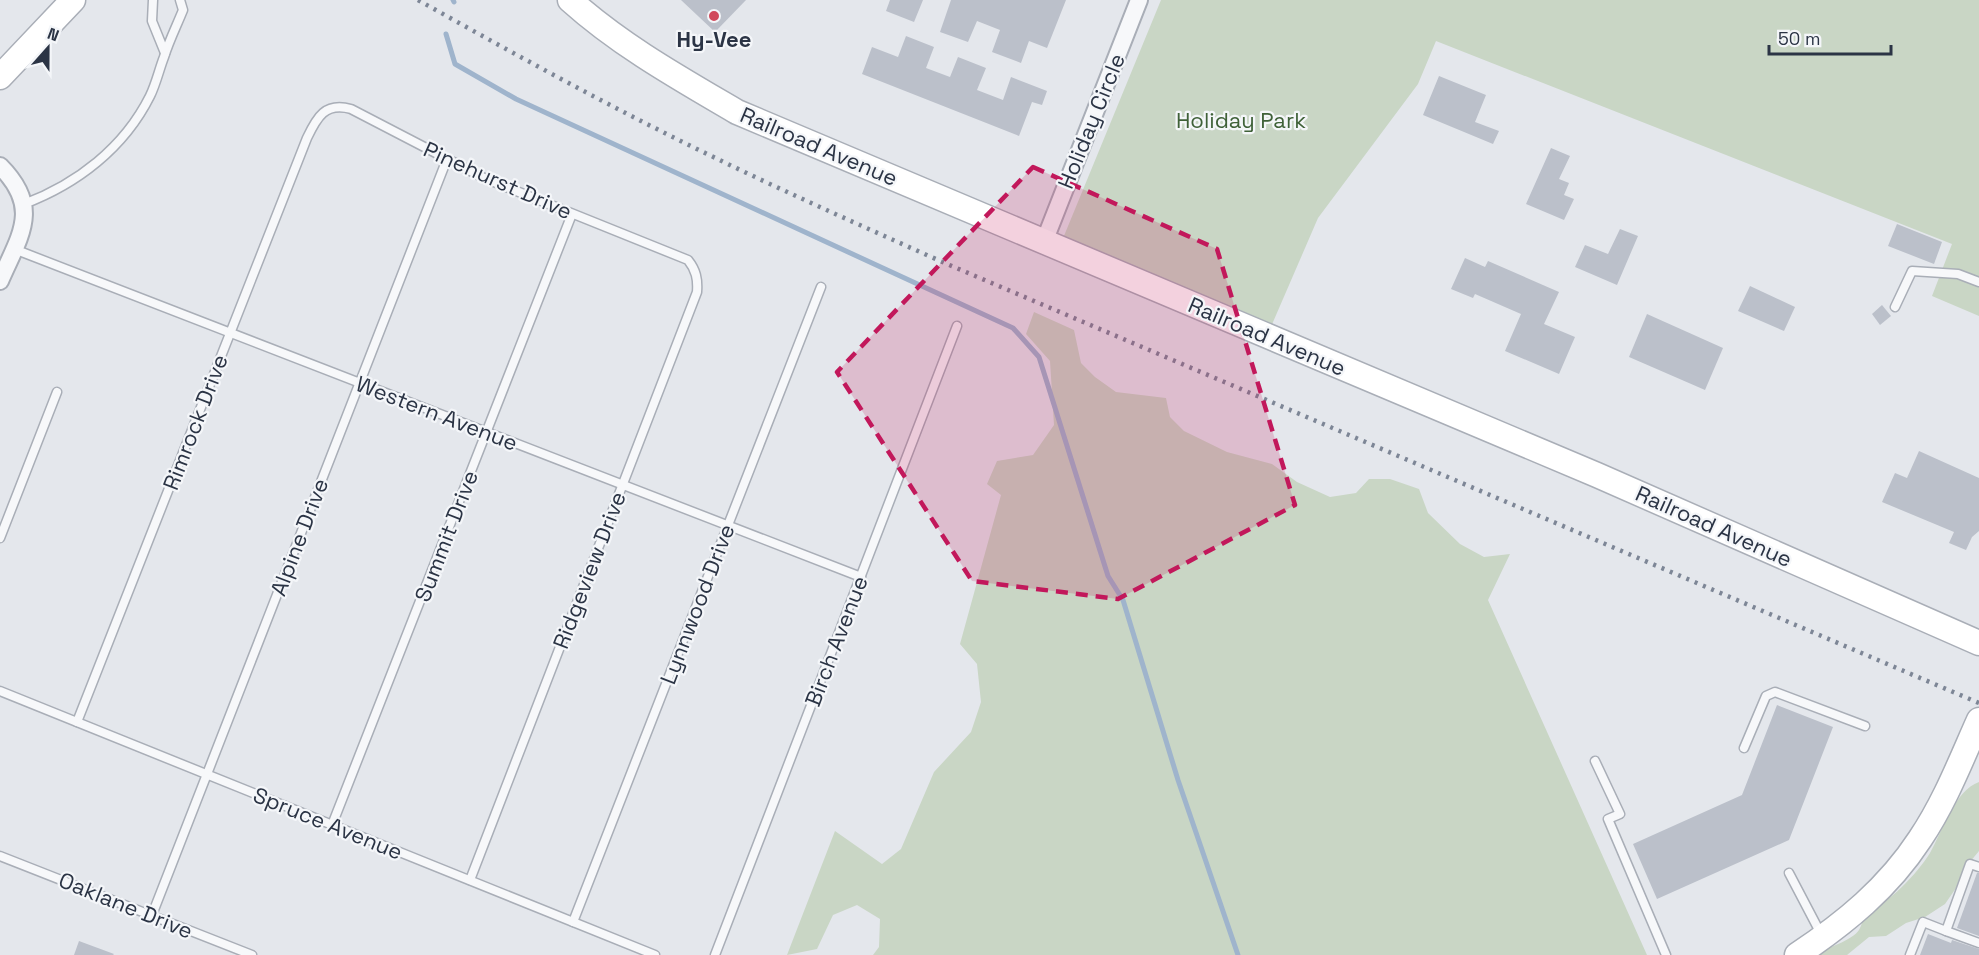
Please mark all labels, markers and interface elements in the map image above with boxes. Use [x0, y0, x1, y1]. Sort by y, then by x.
marker: Hy-Vee [707, 9, 721, 23]
north arrow [18, 18, 78, 78]
scale bar [1769, 18, 1890, 56]
text: N [44, 23, 62, 46]
place label: Hy-Vee [676, 25, 752, 53]
text: 50 m [1778, 27, 1820, 50]
street label: Holiday Circle [1051, 49, 1131, 193]
street label: Railroad Avenue [736, 100, 902, 192]
park label: Holiday Park [1176, 106, 1306, 134]
street label: Pinehurst Drive [419, 135, 577, 225]
street label: Railroad Avenue [1184, 290, 1350, 382]
street label: Rimrock Drive [156, 350, 234, 494]
street label: Western Avenue [352, 369, 522, 457]
street label: Summit Drive [408, 466, 484, 606]
street label: Alpine Drive [264, 474, 334, 600]
street label: Railroad Avenue [1631, 479, 1797, 573]
street label: Ridgeview Drive [546, 487, 632, 653]
street label: Lynnwood Drive [654, 520, 740, 688]
street label: Birch Avenue [798, 572, 874, 710]
street label: Spruce Avenue [249, 780, 407, 866]
street label: Oaklane Drive [55, 865, 197, 945]

